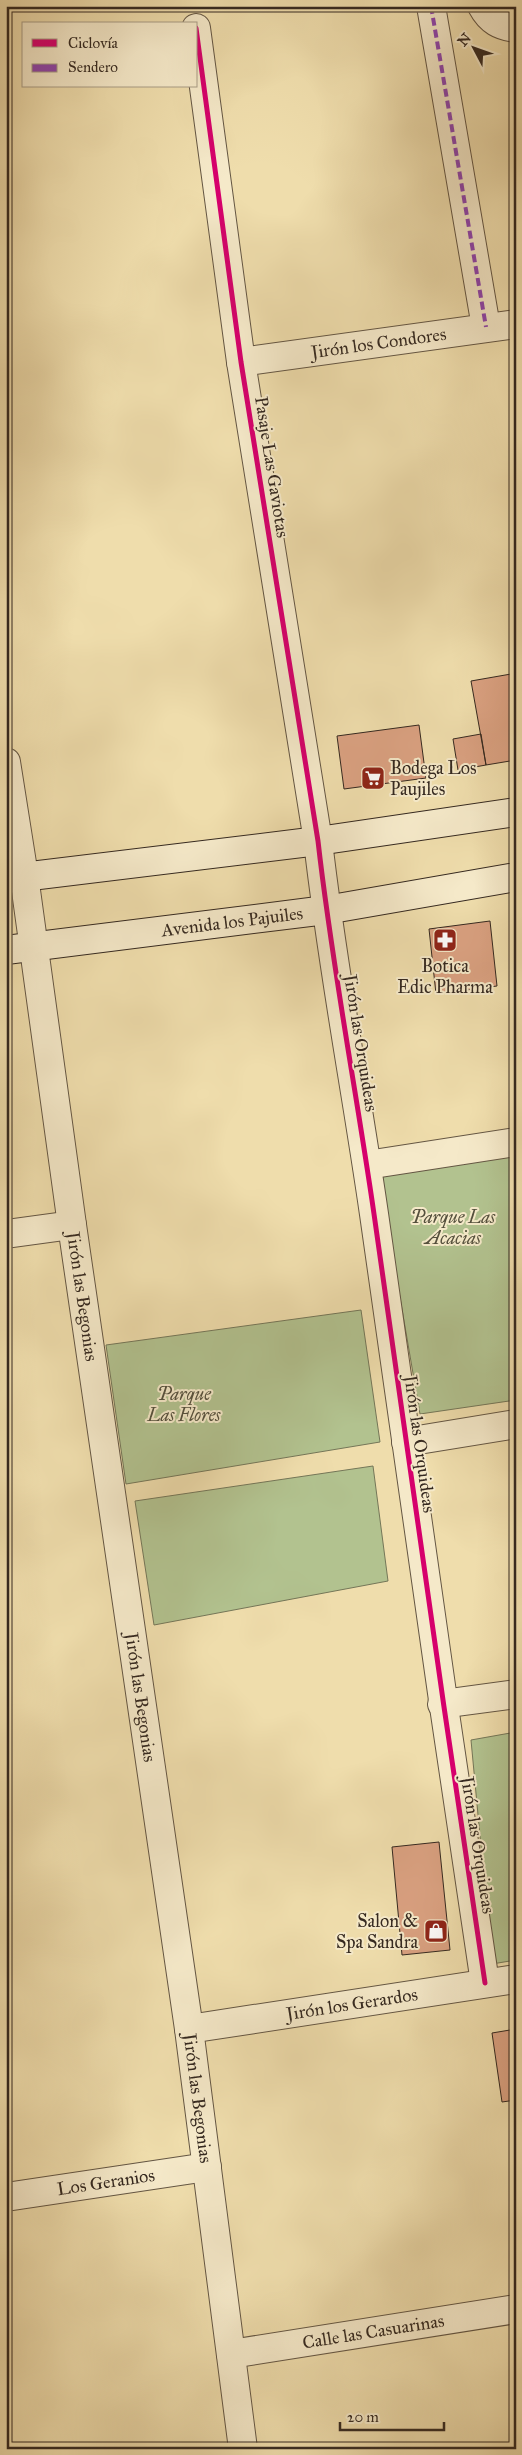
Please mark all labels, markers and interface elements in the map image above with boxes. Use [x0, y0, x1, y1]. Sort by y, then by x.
legend [22, 22, 198, 88]
north arrow [450, 22, 500, 72]
text: N [454, 30, 475, 50]
text: Ciclovía [68, 34, 119, 52]
text: Sendero [68, 58, 118, 76]
street label: Jirón los Condores [308, 323, 448, 364]
street label: Pasaje Las Gaviotas [250, 395, 294, 539]
place label: Bodega Los Paujiles [390, 757, 477, 800]
supermarket icon: Bodega Los Paujiles [360, 765, 386, 791]
street label: Avenida los Pajuiles [159, 902, 304, 942]
pharmacy icon: Botica Edic Pharma [432, 927, 458, 953]
place label: Botica Edic Pharma [397, 955, 493, 998]
street label: Jirón las Orquideas [338, 971, 383, 1113]
park label: Parque Las Acacias [411, 1206, 496, 1249]
street label: Jirón las Begonias [61, 1228, 103, 1363]
street label: Jirón las Orquideas [398, 1372, 441, 1514]
park label: Parque Las Flores [146, 1383, 221, 1426]
street label: Jirón las Begonias [119, 1629, 161, 1764]
street label: Jirón las Orquideas [455, 1773, 500, 1915]
place label: Salon & Spa Sandra [336, 1910, 418, 1953]
shop icon: Salon & Spa Sandra [423, 1918, 449, 1944]
street label: Jirón los Gerardos [283, 1983, 419, 2026]
street label: Jirón las Begonias [177, 2030, 217, 2164]
street label: Los Geranios [56, 2164, 156, 2200]
street label: Calle las Casuarinas [301, 2310, 446, 2354]
scale bar [340, 2400, 443, 2432]
text: 20 m [347, 2408, 379, 2426]

